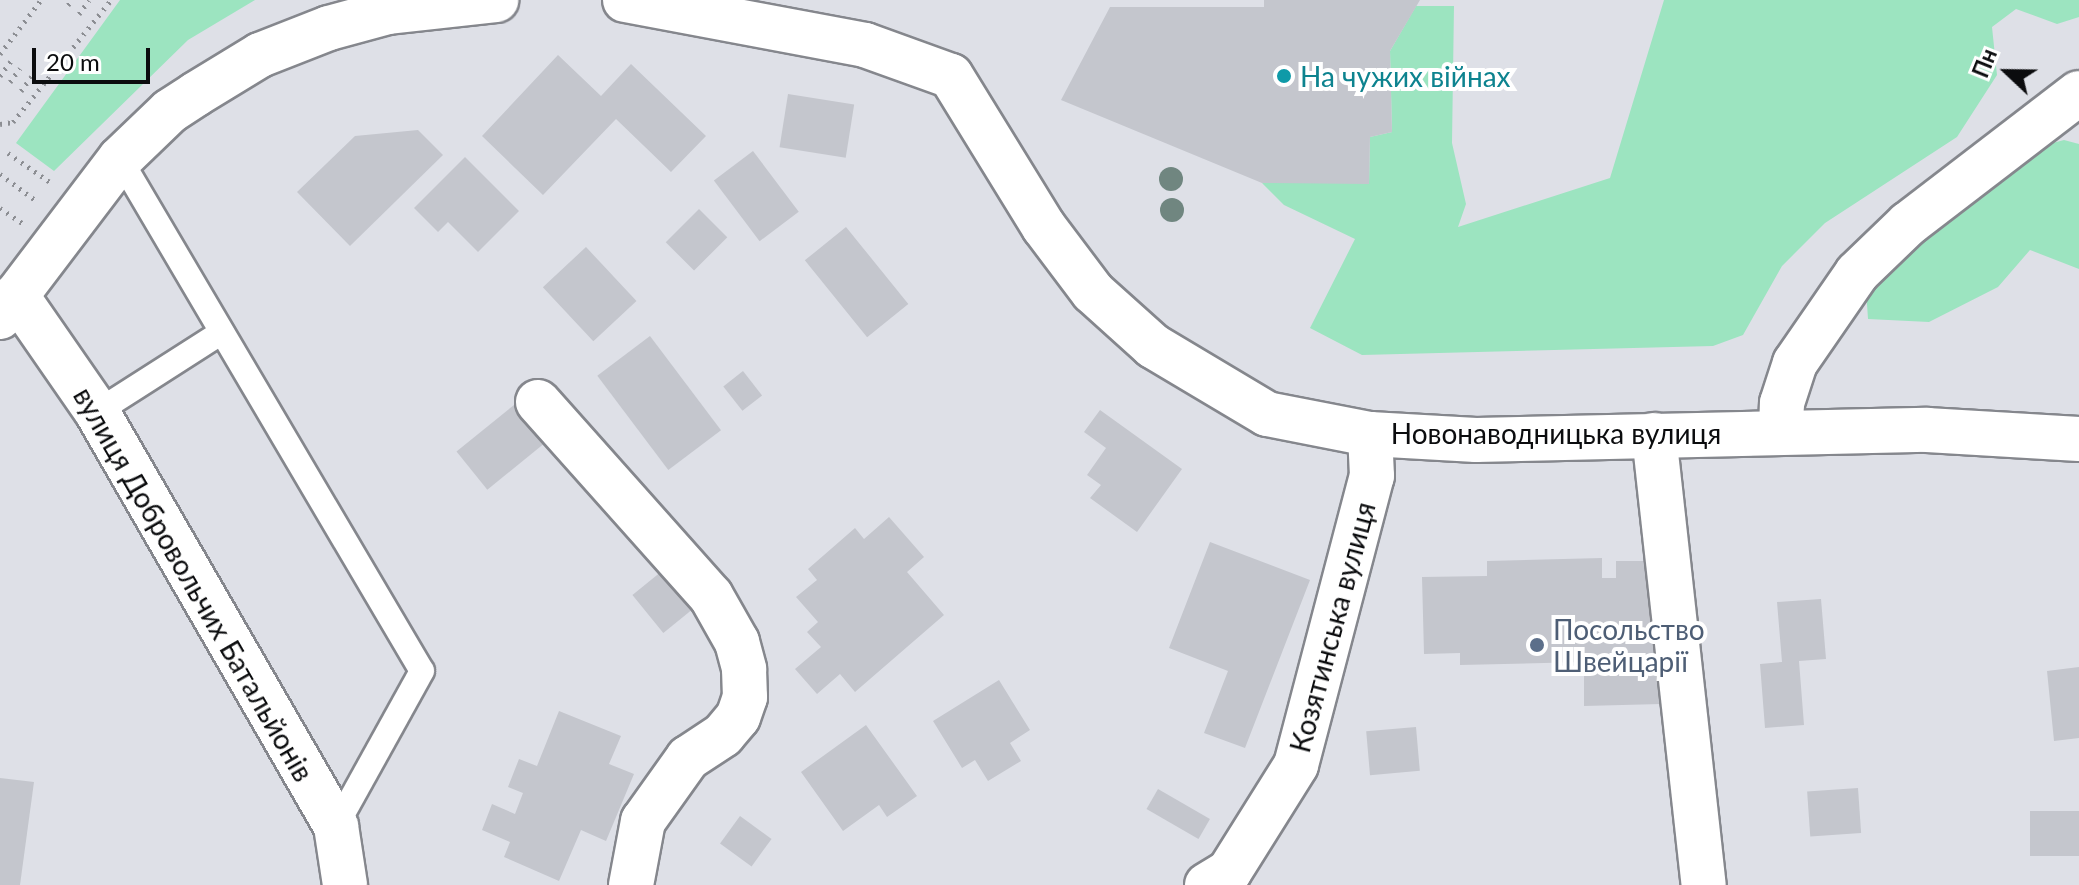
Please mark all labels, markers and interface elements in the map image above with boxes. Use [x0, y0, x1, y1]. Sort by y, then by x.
scale bar [36, 32, 154, 82]
north arrow [1967, 32, 2047, 112]
text: Пн [1966, 44, 2002, 81]
text: 20 m [46, 47, 100, 76]
place label: На чужих війнах [1300, 59, 1511, 93]
marker: На чужих війнах [1275, 67, 1293, 85]
street label: вулиця Добровольчих Батальйонів [67, 381, 321, 787]
street label: Новонаводницька вулиця [1391, 416, 1721, 450]
street label: Козятинська вулиця [1282, 498, 1382, 756]
place label: Посольство Швейцарії [1553, 612, 1705, 678]
marker: Посольство Швейцарії [1528, 636, 1546, 654]

